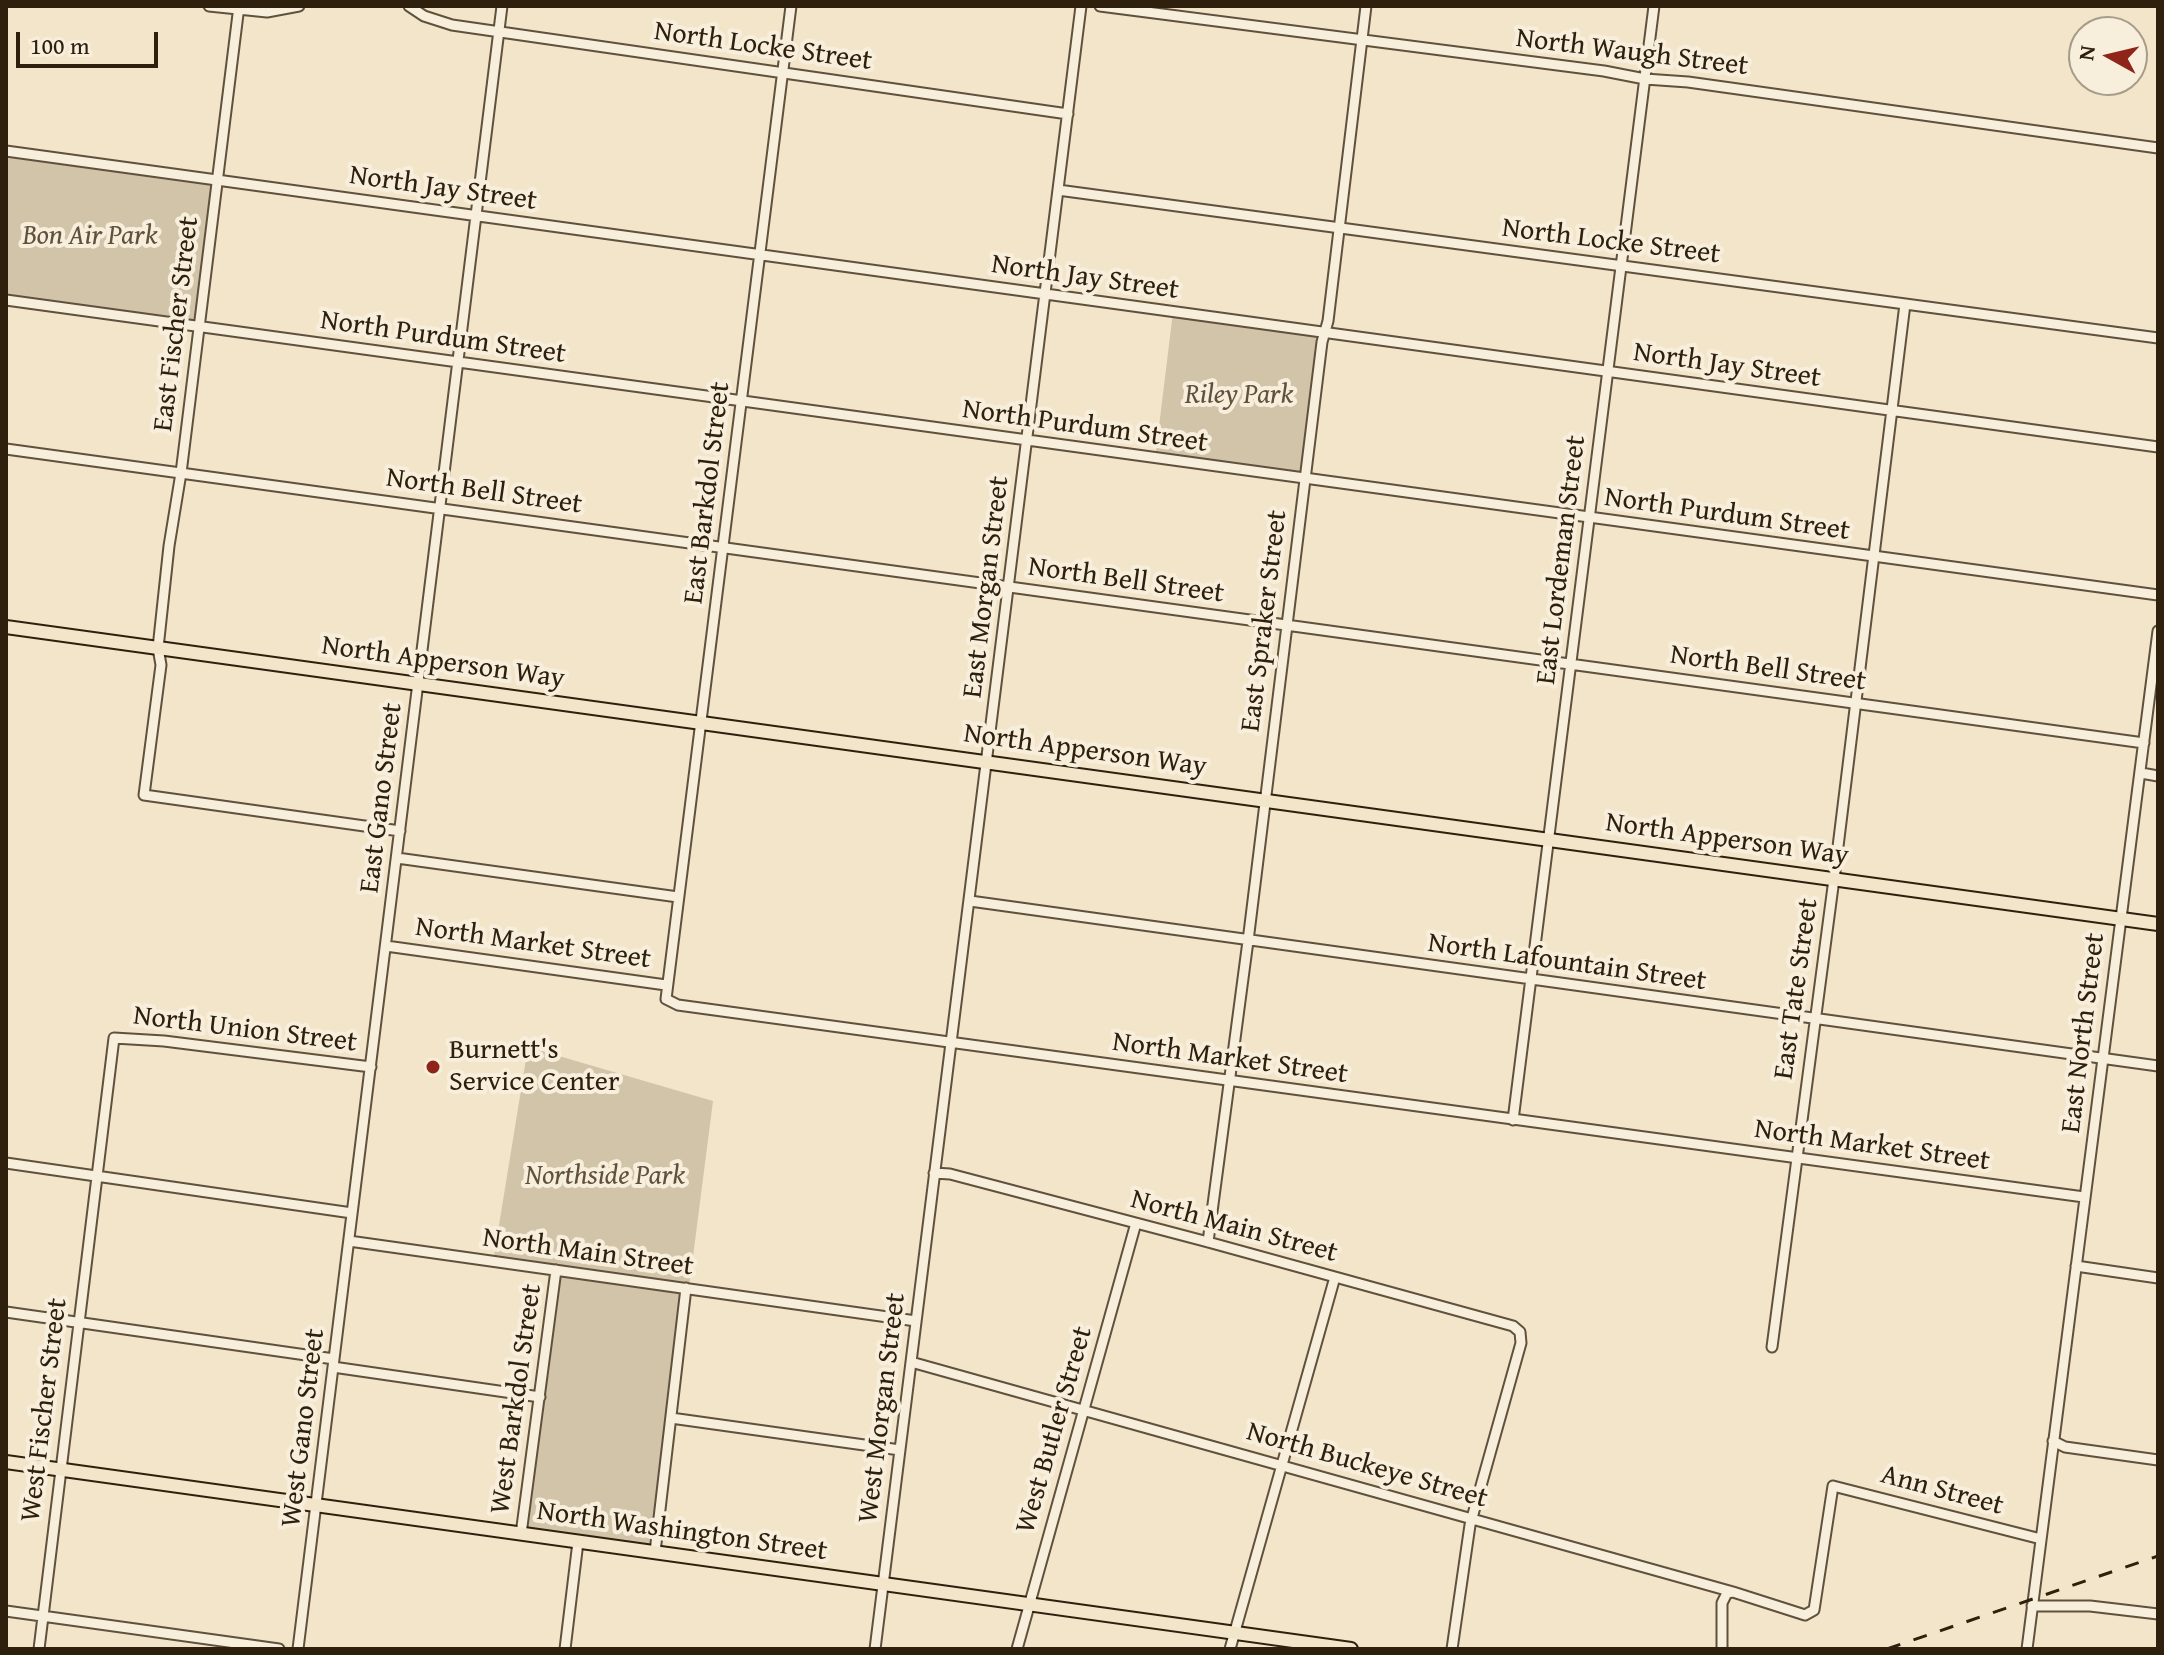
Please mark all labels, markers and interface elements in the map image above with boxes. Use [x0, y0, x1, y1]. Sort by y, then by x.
street label: North Locke Street [652, 15, 874, 79]
scale bar [20, 16, 162, 66]
north arrow [2068, 16, 2148, 96]
street label: North Waugh Street [1514, 22, 1750, 84]
text: 100 m [30, 28, 90, 63]
text: N [2069, 43, 2103, 62]
street label: North Jay Street [347, 159, 539, 219]
street label: North Locke Street [1500, 212, 1722, 272]
street label: East Fischer Street [147, 214, 207, 434]
park label: Bon Air Park [23, 220, 157, 254]
street label: North Jay Street [989, 248, 1181, 308]
street label: North Purdum Street [318, 304, 568, 372]
street label: North Jay Street [1631, 336, 1823, 396]
park label: Riley Park [1185, 379, 1293, 413]
street label: East Barkdol Street [678, 380, 738, 606]
street label: North Purdum Street [960, 393, 1210, 461]
street label: East Lordeman Street [1530, 434, 1594, 686]
street label: North Bell Street [384, 462, 584, 522]
street label: East Morgan Street [957, 474, 1017, 700]
street label: North Purdum Street [1602, 481, 1852, 549]
street label: East Spraker Street [1235, 508, 1295, 734]
street label: North Bell Street [1026, 551, 1226, 611]
street label: North Apperson Way [319, 629, 567, 697]
street label: North Bell Street [1668, 639, 1868, 699]
street label: East Gano Street [354, 701, 410, 895]
street label: North Apperson Way [961, 717, 1209, 785]
street label: North Apperson Way [1603, 806, 1851, 874]
street label: East Tate Street [1768, 896, 1826, 1082]
street label: North Market Street [413, 911, 653, 977]
street label: North Lafountain Street [1426, 927, 1708, 999]
street label: East North Street [2055, 931, 2113, 1135]
street label: North Union Street [131, 1000, 359, 1060]
street label: North Market Street [1110, 1026, 1350, 1092]
place label: Burnett's Service Center [449, 1034, 620, 1100]
marker: Burnett's Service Center [424, 1058, 442, 1076]
street label: North Market Street [1752, 1113, 1992, 1179]
park label: Northside Park [525, 1160, 685, 1194]
street label: North Main Street [1127, 1183, 1341, 1271]
street label: North Main Street [480, 1222, 696, 1284]
street label: West Barkdol Street [484, 1282, 550, 1516]
street label: West Morgan Street [852, 1291, 914, 1525]
street label: West Fischer Street [15, 1296, 75, 1524]
street label: West Butler Street [1009, 1323, 1101, 1537]
street label: West Gano Street [275, 1327, 333, 1529]
street label: North Buckeye Street [1243, 1416, 1491, 1516]
street label: Ann Street [1877, 1459, 2007, 1523]
street label: North Washington Street [535, 1495, 829, 1569]

